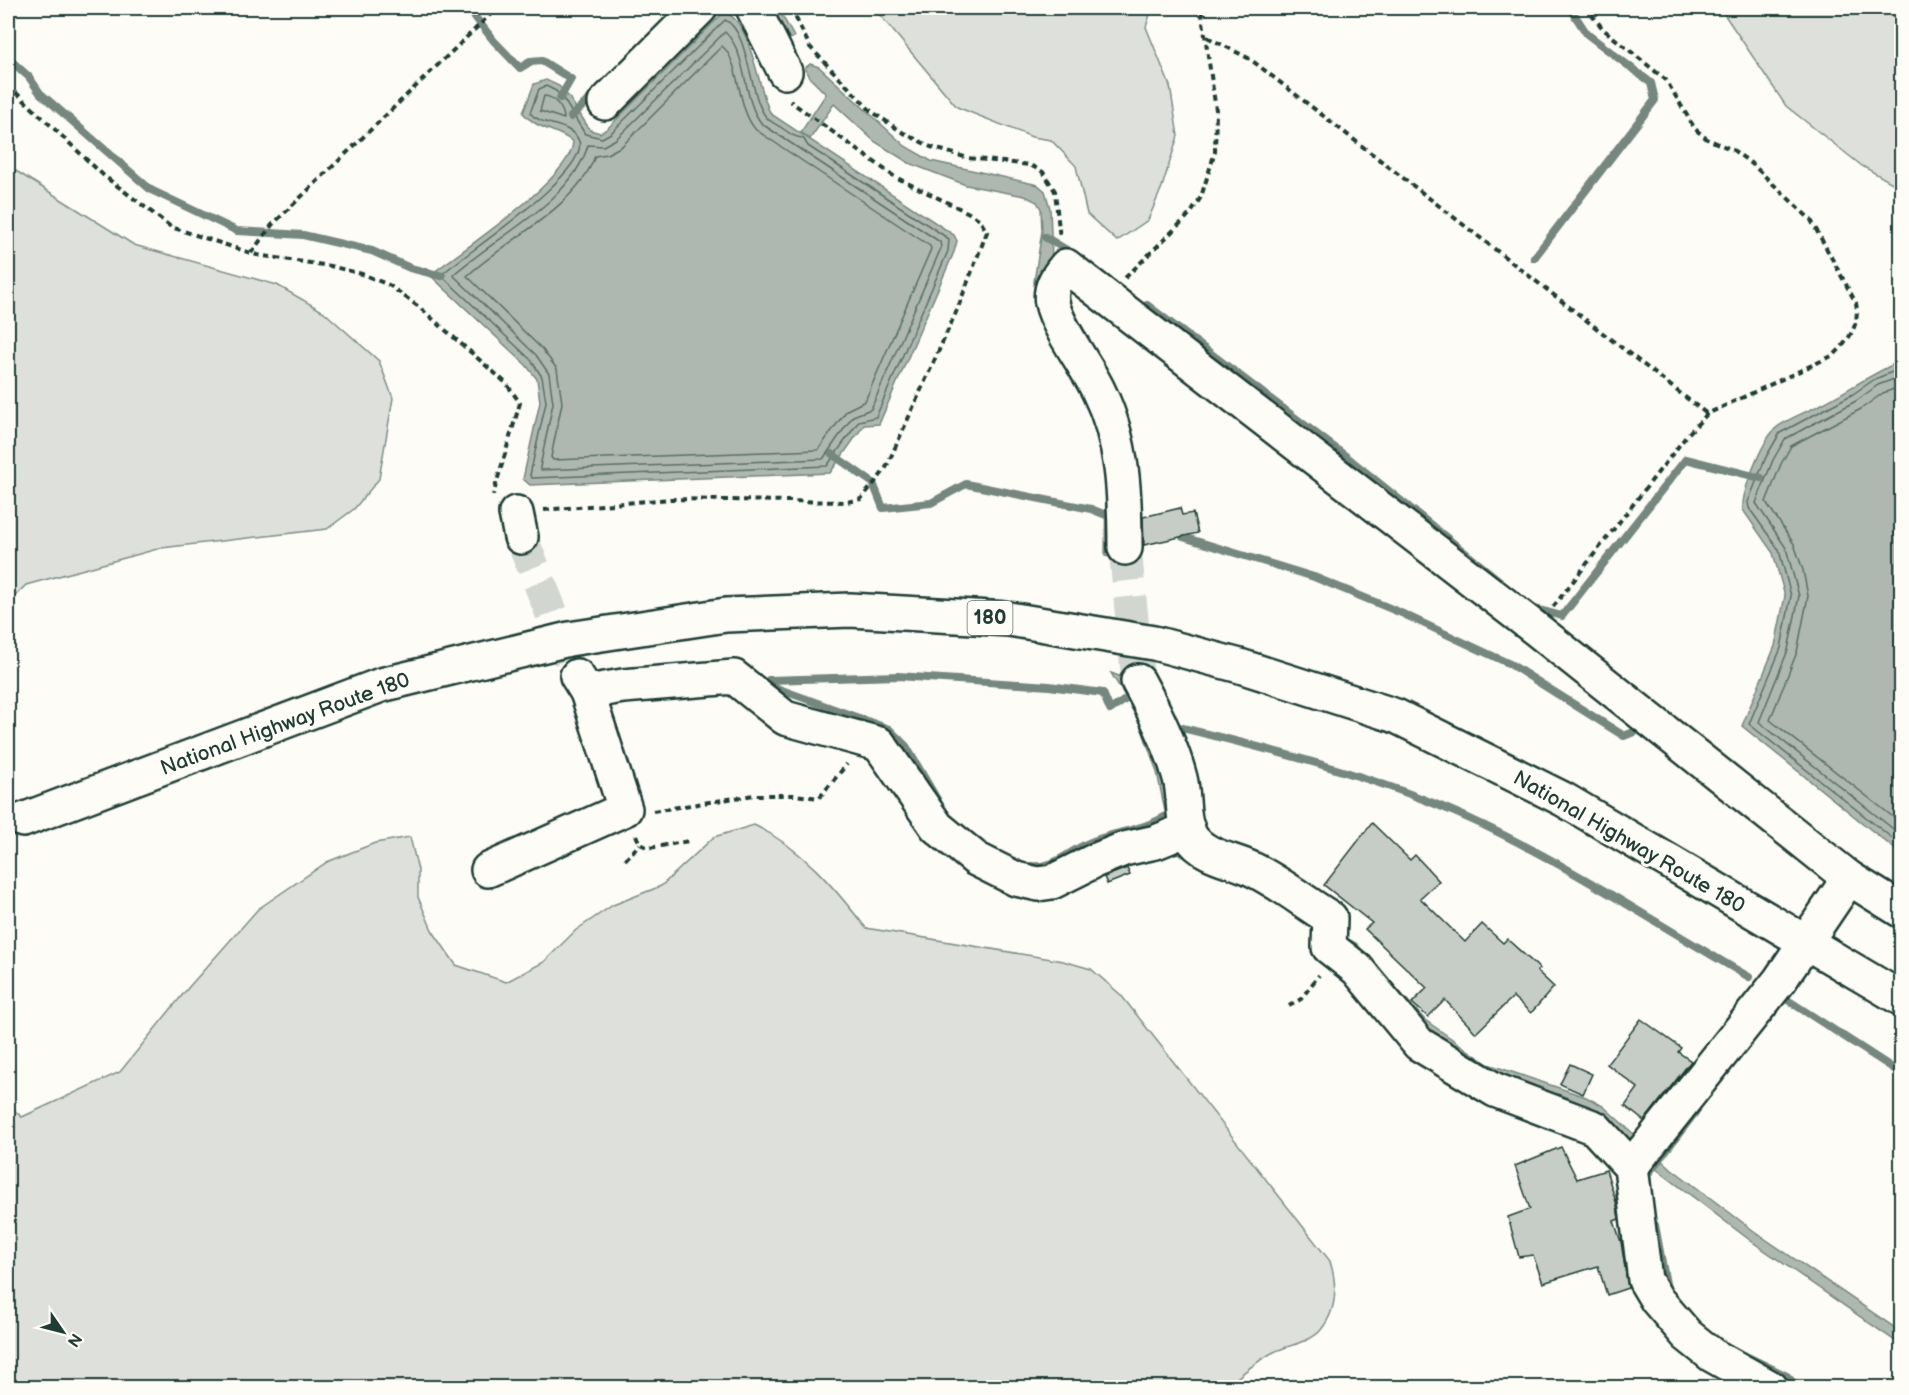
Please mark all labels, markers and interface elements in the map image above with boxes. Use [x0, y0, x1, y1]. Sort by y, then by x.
road number: 180 [968, 601, 1012, 635]
street label: National Highway Route 180 [157, 667, 413, 781]
street label: National Highway Route 180 [1509, 765, 1749, 919]
north arrow [33, 1302, 93, 1362]
text: N [63, 1329, 85, 1350]

